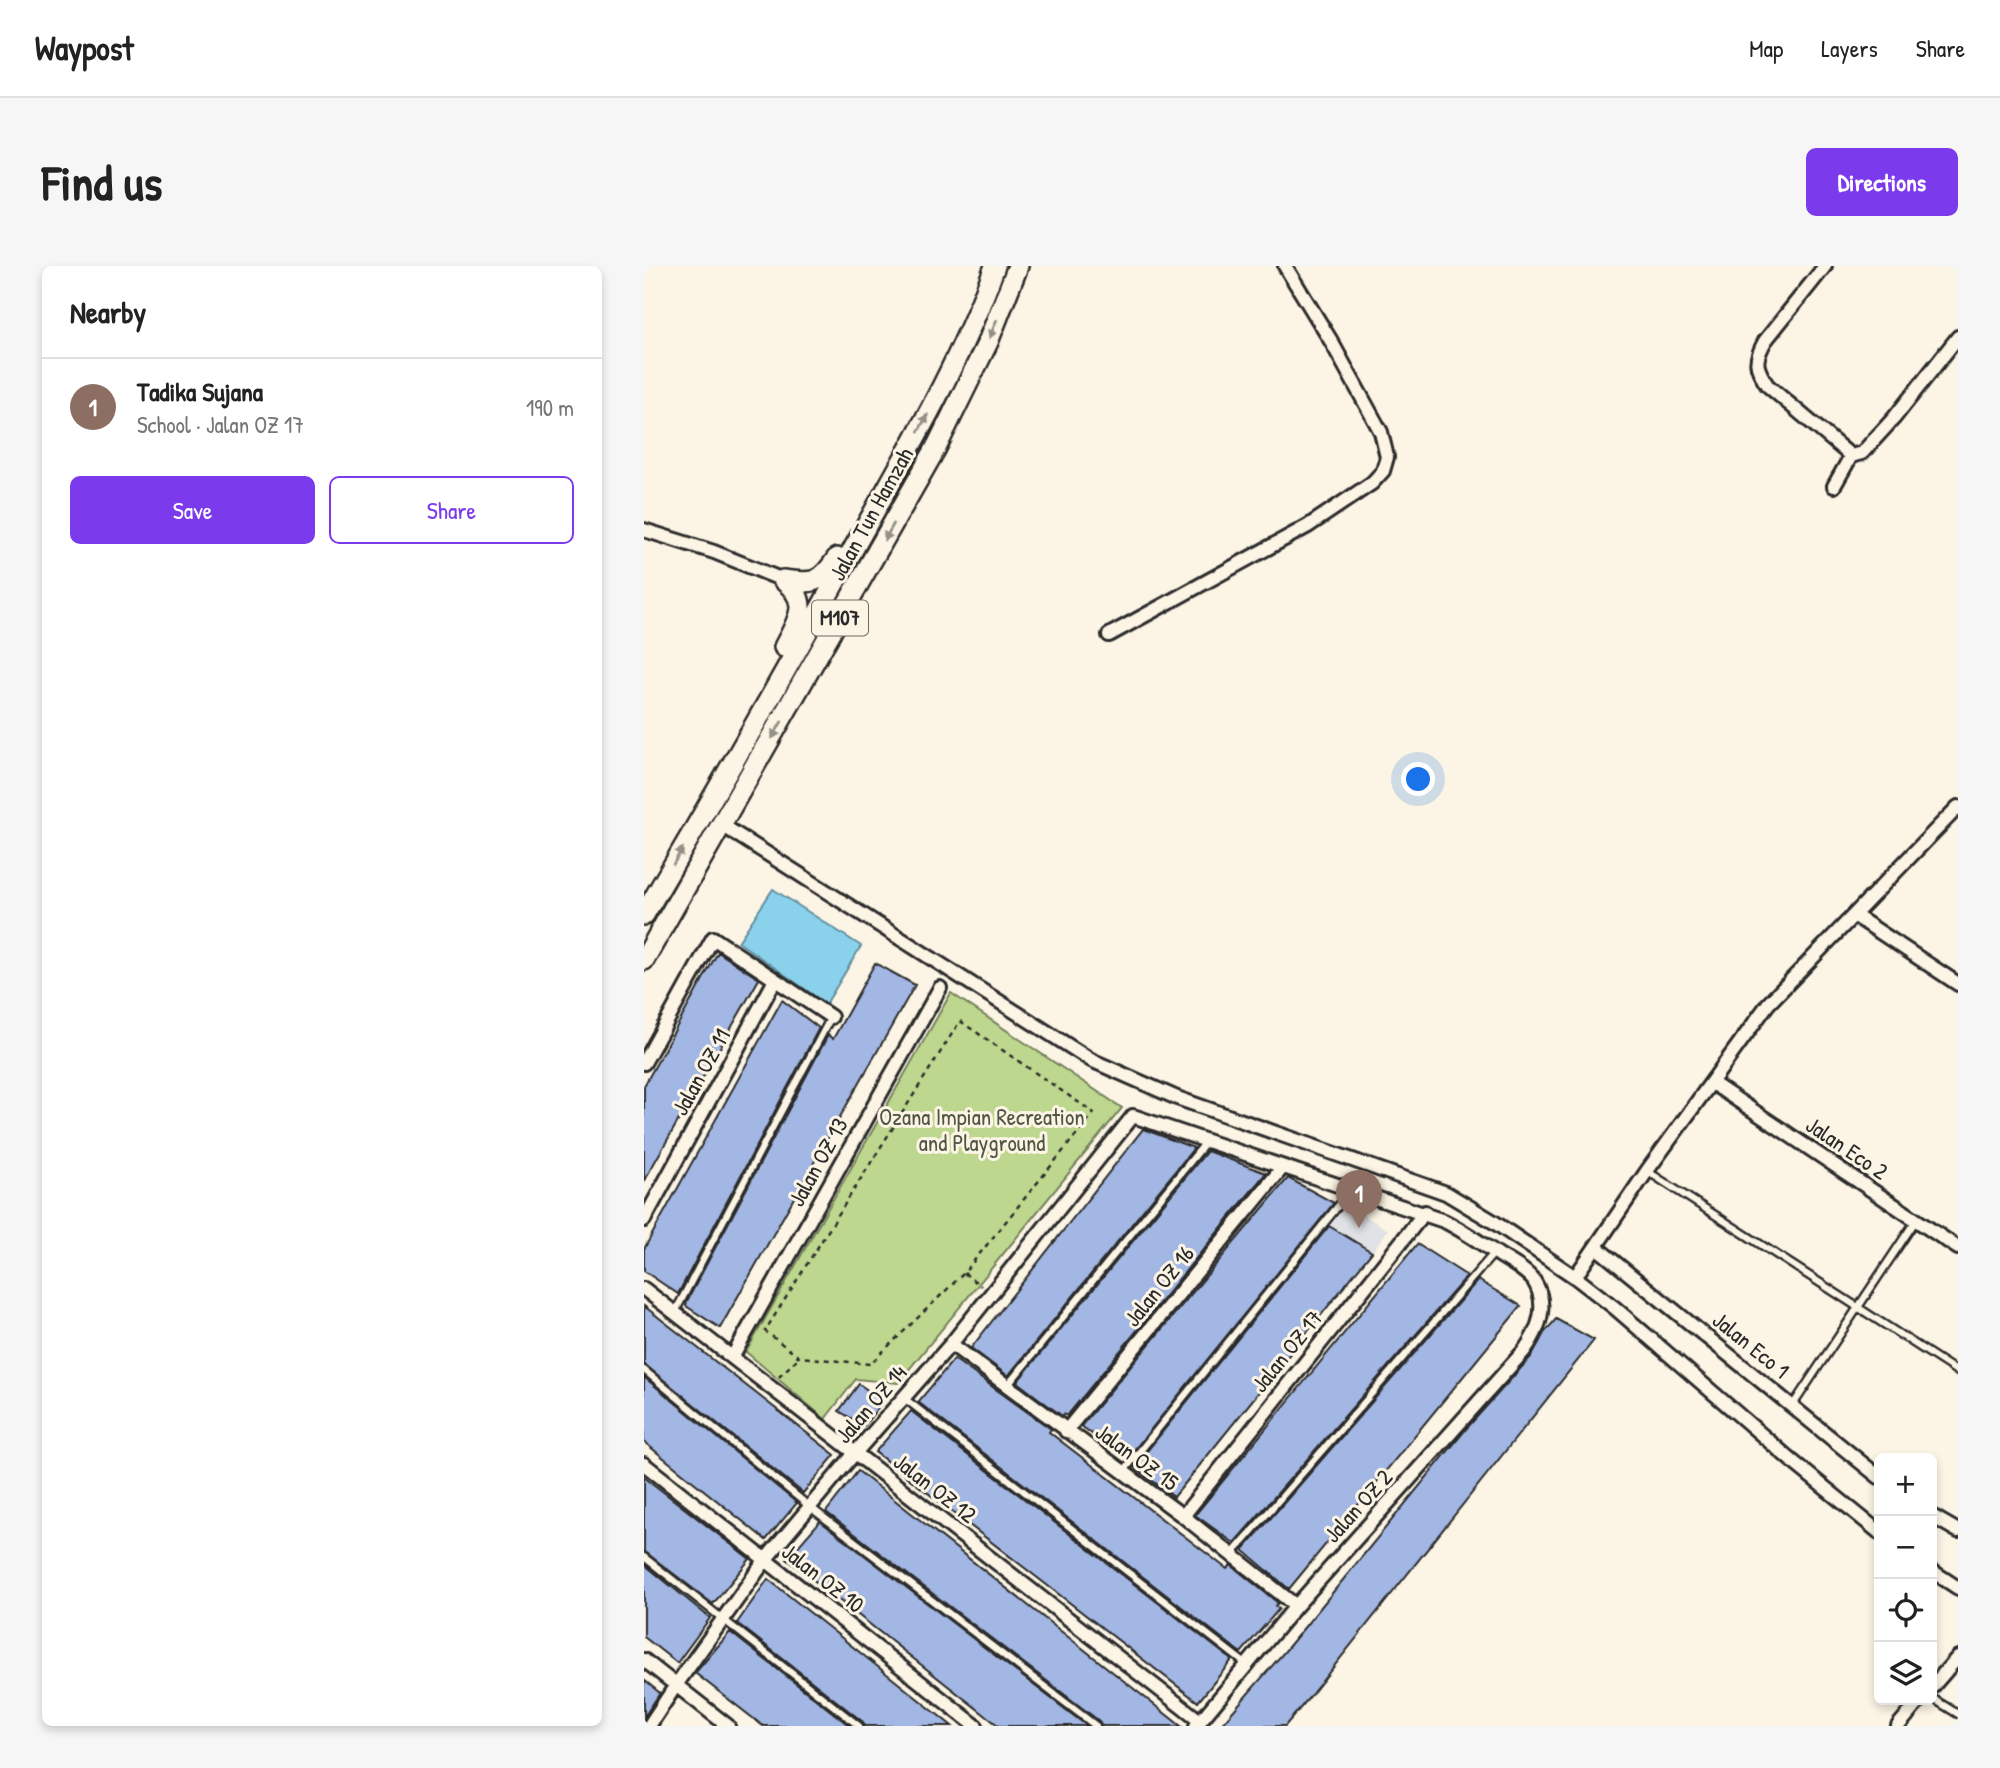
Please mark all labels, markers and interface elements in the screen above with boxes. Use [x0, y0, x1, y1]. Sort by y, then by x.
text: Waypost [35, 26, 134, 70]
text: Map [1749, 32, 1783, 64]
text: Layers [1821, 32, 1878, 64]
text: Share [1916, 32, 1965, 64]
button: Directions [1806, 148, 1958, 216]
text: Find us [42, 149, 162, 215]
text: Nearby [70, 292, 146, 332]
one-way arrow [987, 319, 998, 340]
text: Tadika Sujana [137, 374, 263, 409]
text: 1 [89, 392, 97, 423]
text: 190 m [526, 392, 574, 423]
text: School · Jalan OZ 17 [137, 409, 304, 440]
one-way arrow [917, 414, 929, 433]
street label: Jalan Tun Hamzah [821, 441, 920, 586]
button: Save [70, 476, 315, 544]
button: Share [329, 476, 574, 544]
one-way arrow [883, 522, 895, 541]
road number: M107 [812, 600, 868, 636]
one-way arrow [771, 720, 783, 739]
your location [1401, 762, 1435, 796]
one-way arrow [672, 846, 684, 866]
street label: Jalan OZ 11 [664, 1023, 737, 1121]
park label: Ozana Impian Recreation and Playground [879, 1101, 1085, 1158]
street label: Jalan Eco 2 [1800, 1109, 1895, 1187]
street label: Jalan OZ 13 [781, 1112, 855, 1212]
pin: 1 [1336, 1170, 1382, 1228]
street label: Jalan OZ 16 [1116, 1239, 1201, 1333]
street label: Jalan OZ 17 [1244, 1303, 1329, 1398]
street label: Jalan Eco 1 [1706, 1304, 1796, 1385]
street label: Jalan OZ 14 [828, 1358, 914, 1450]
street label: Jalan OZ 15 [1089, 1416, 1186, 1498]
street label: Jalan OZ 12 [887, 1445, 983, 1530]
map controls [1874, 1453, 1937, 1705]
button: + [1874, 1453, 1937, 1516]
street label: Jalan OZ 2 [1316, 1462, 1399, 1549]
button: − [1874, 1516, 1937, 1579]
street label: Jalan OZ 10 [776, 1536, 871, 1620]
button: locate [1874, 1579, 1937, 1642]
button: layers [1874, 1642, 1937, 1705]

